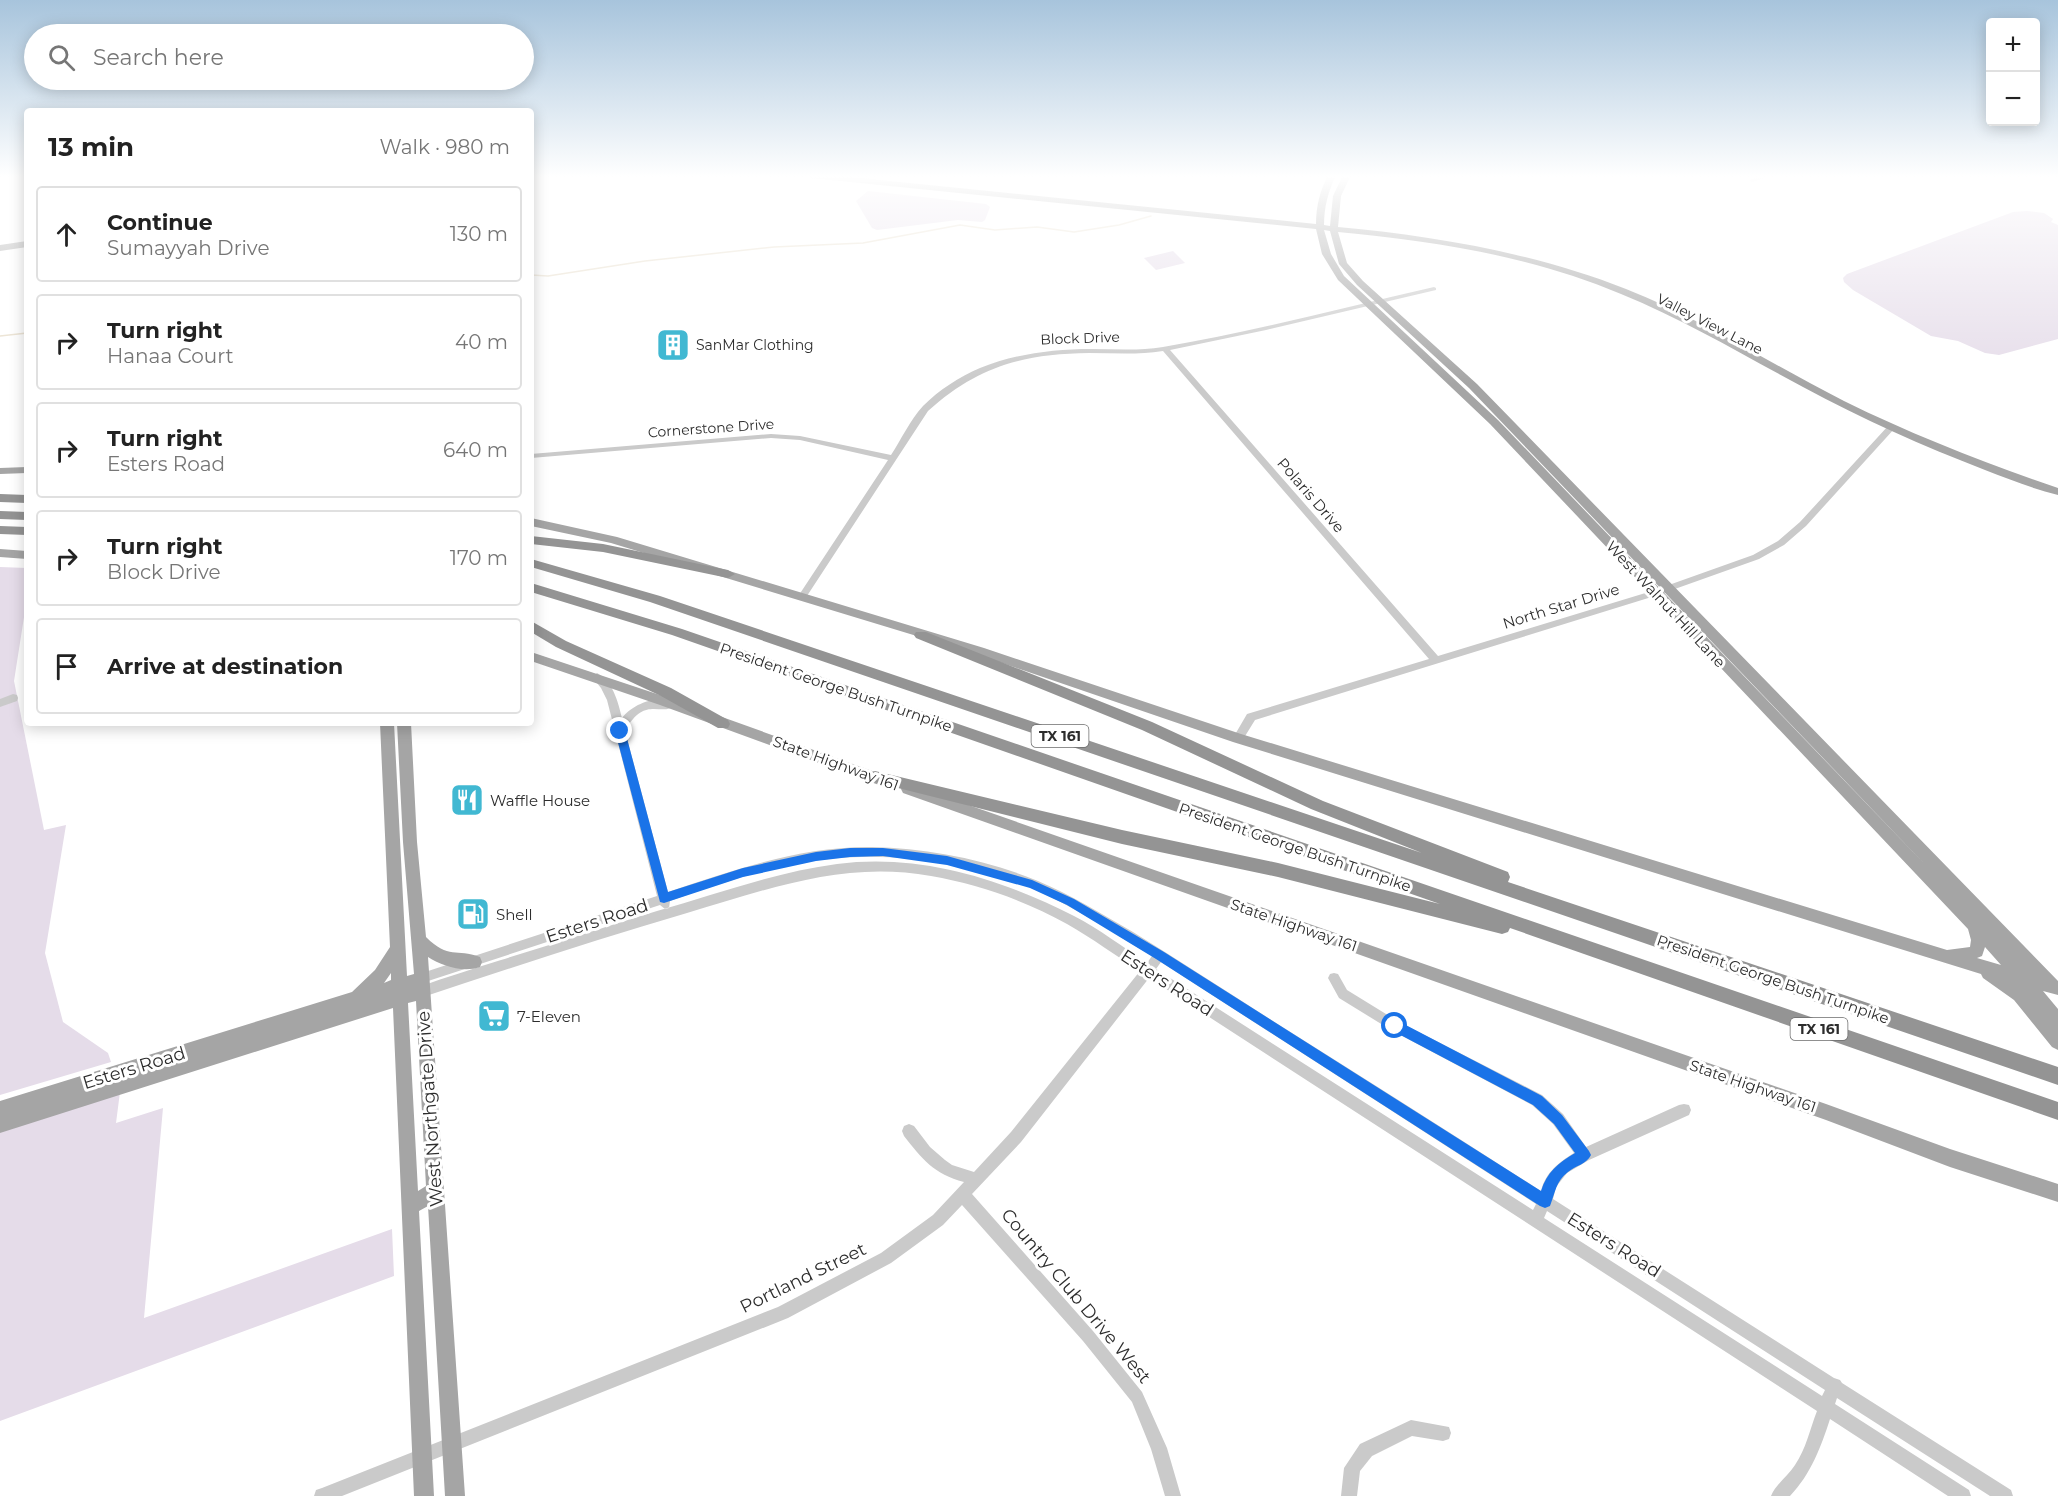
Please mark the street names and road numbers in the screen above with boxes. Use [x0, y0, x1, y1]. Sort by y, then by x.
street label: Valley View Lane [1654, 290, 1766, 358]
street label: Block Drive [1040, 328, 1120, 348]
street label: Cornerstone Drive [647, 415, 775, 441]
street label: Polaris Drive [1273, 454, 1349, 536]
street label: West Walnut Hill Lane [1602, 537, 1730, 671]
street label: North Star Drive [1500, 579, 1622, 633]
street label: President George Bush Turnpike [717, 638, 955, 736]
road number: TX 161 [1032, 725, 1088, 747]
street label: State Highway 161 [770, 731, 902, 795]
street label: President George Bush Turnpike [1176, 798, 1414, 896]
street label: Esters Road [543, 894, 651, 948]
street label: State Highway 161 [1228, 894, 1360, 956]
street label: President George Bush Turnpike [1654, 930, 1892, 1028]
street label: Esters Road [1116, 945, 1218, 1021]
street label: West Northgate Drive [412, 1010, 448, 1208]
road number: TX 161 [1790, 1018, 1848, 1040]
street label: Esters Road [80, 1042, 188, 1094]
street label: State Highway 161 [1687, 1055, 1819, 1117]
street label: Country Club Drive West [996, 1204, 1156, 1388]
street label: Esters Road [1563, 1208, 1665, 1282]
street label: Portland Street [736, 1238, 870, 1318]

